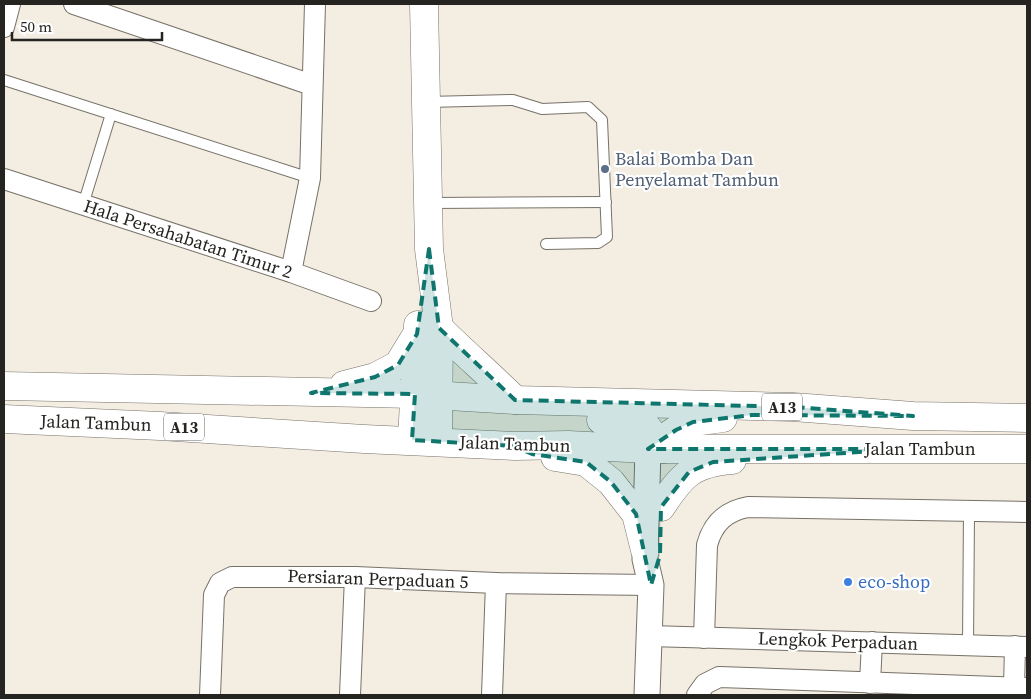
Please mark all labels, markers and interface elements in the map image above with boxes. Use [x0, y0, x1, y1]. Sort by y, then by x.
scale bar [12, 10, 162, 42]
text: 50 m [20, 16, 52, 37]
place label: Balai Bomba Dan Penyelamat Tambun [615, 146, 779, 192]
marker: Balai Bomba Dan Penyelamat Tambun [599, 163, 611, 175]
street label: Hala Persahabatan Timur 2 [81, 193, 296, 284]
road number: A13 [762, 394, 802, 421]
street label: Jalan Tambun [39, 408, 152, 437]
road number: A13 [164, 414, 204, 441]
street label: Jalan Tambun [458, 429, 571, 458]
street label: Jalan Tambun [863, 436, 976, 461]
street label: Persiaran Perpaduan 5 [287, 563, 469, 594]
place label: eco-shop [858, 569, 930, 594]
marker: eco-shop [842, 576, 854, 588]
street label: Lengkok Perpaduan [757, 625, 919, 656]

